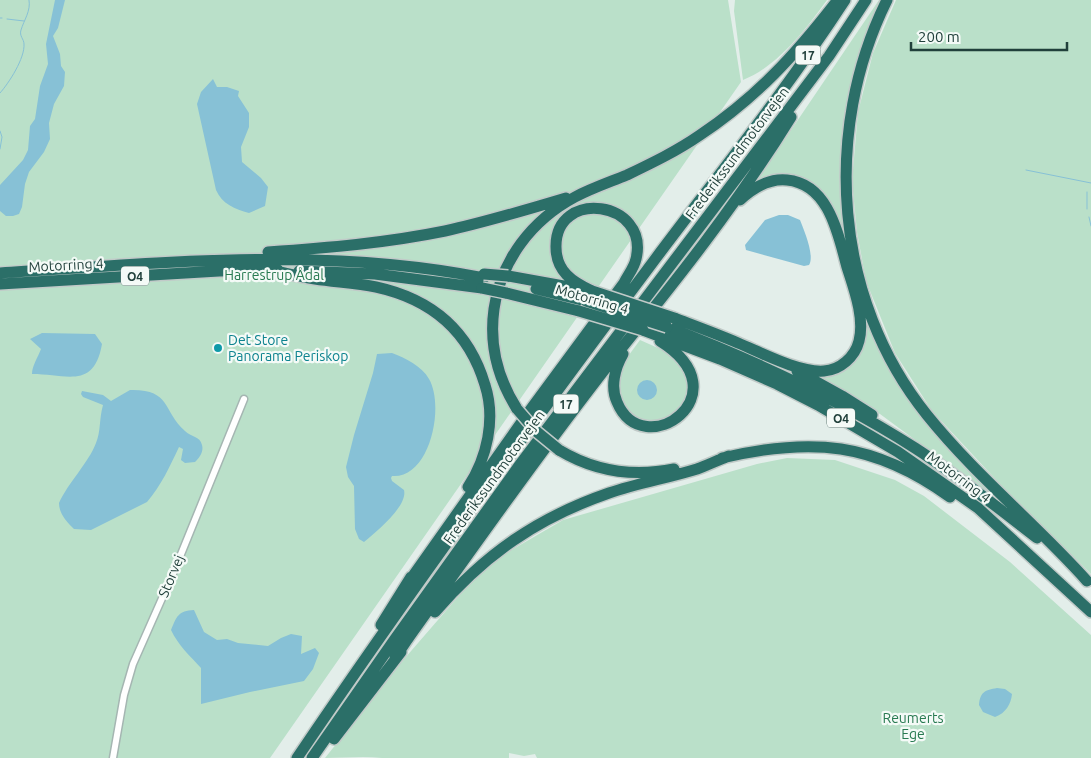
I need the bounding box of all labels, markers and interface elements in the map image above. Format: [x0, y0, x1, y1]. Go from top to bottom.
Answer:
scale bar [911, 20, 1067, 52]
text: 200 m [918, 28, 960, 45]
road number: 17 [796, 46, 820, 64]
street label: Frederikssundmotorvejen [682, 84, 792, 222]
street label: Motorring 4 [28, 255, 104, 275]
road number: O4 [121, 266, 149, 286]
park label: Harrestrup Ådal [224, 267, 324, 283]
street label: Motorring 4 [554, 281, 630, 317]
place label: Det Store Panorama Periskop [228, 332, 348, 364]
marker: Det Store Panorama Periskop [212, 342, 224, 354]
road number: 17 [554, 394, 578, 414]
street label: Frederikssundmotorvejen [440, 407, 548, 547]
road number: O4 [827, 408, 855, 428]
street label: Motorring 4 [924, 448, 994, 506]
street label: Storvej [155, 552, 187, 600]
park label: Reumerts Ege [882, 710, 944, 742]

